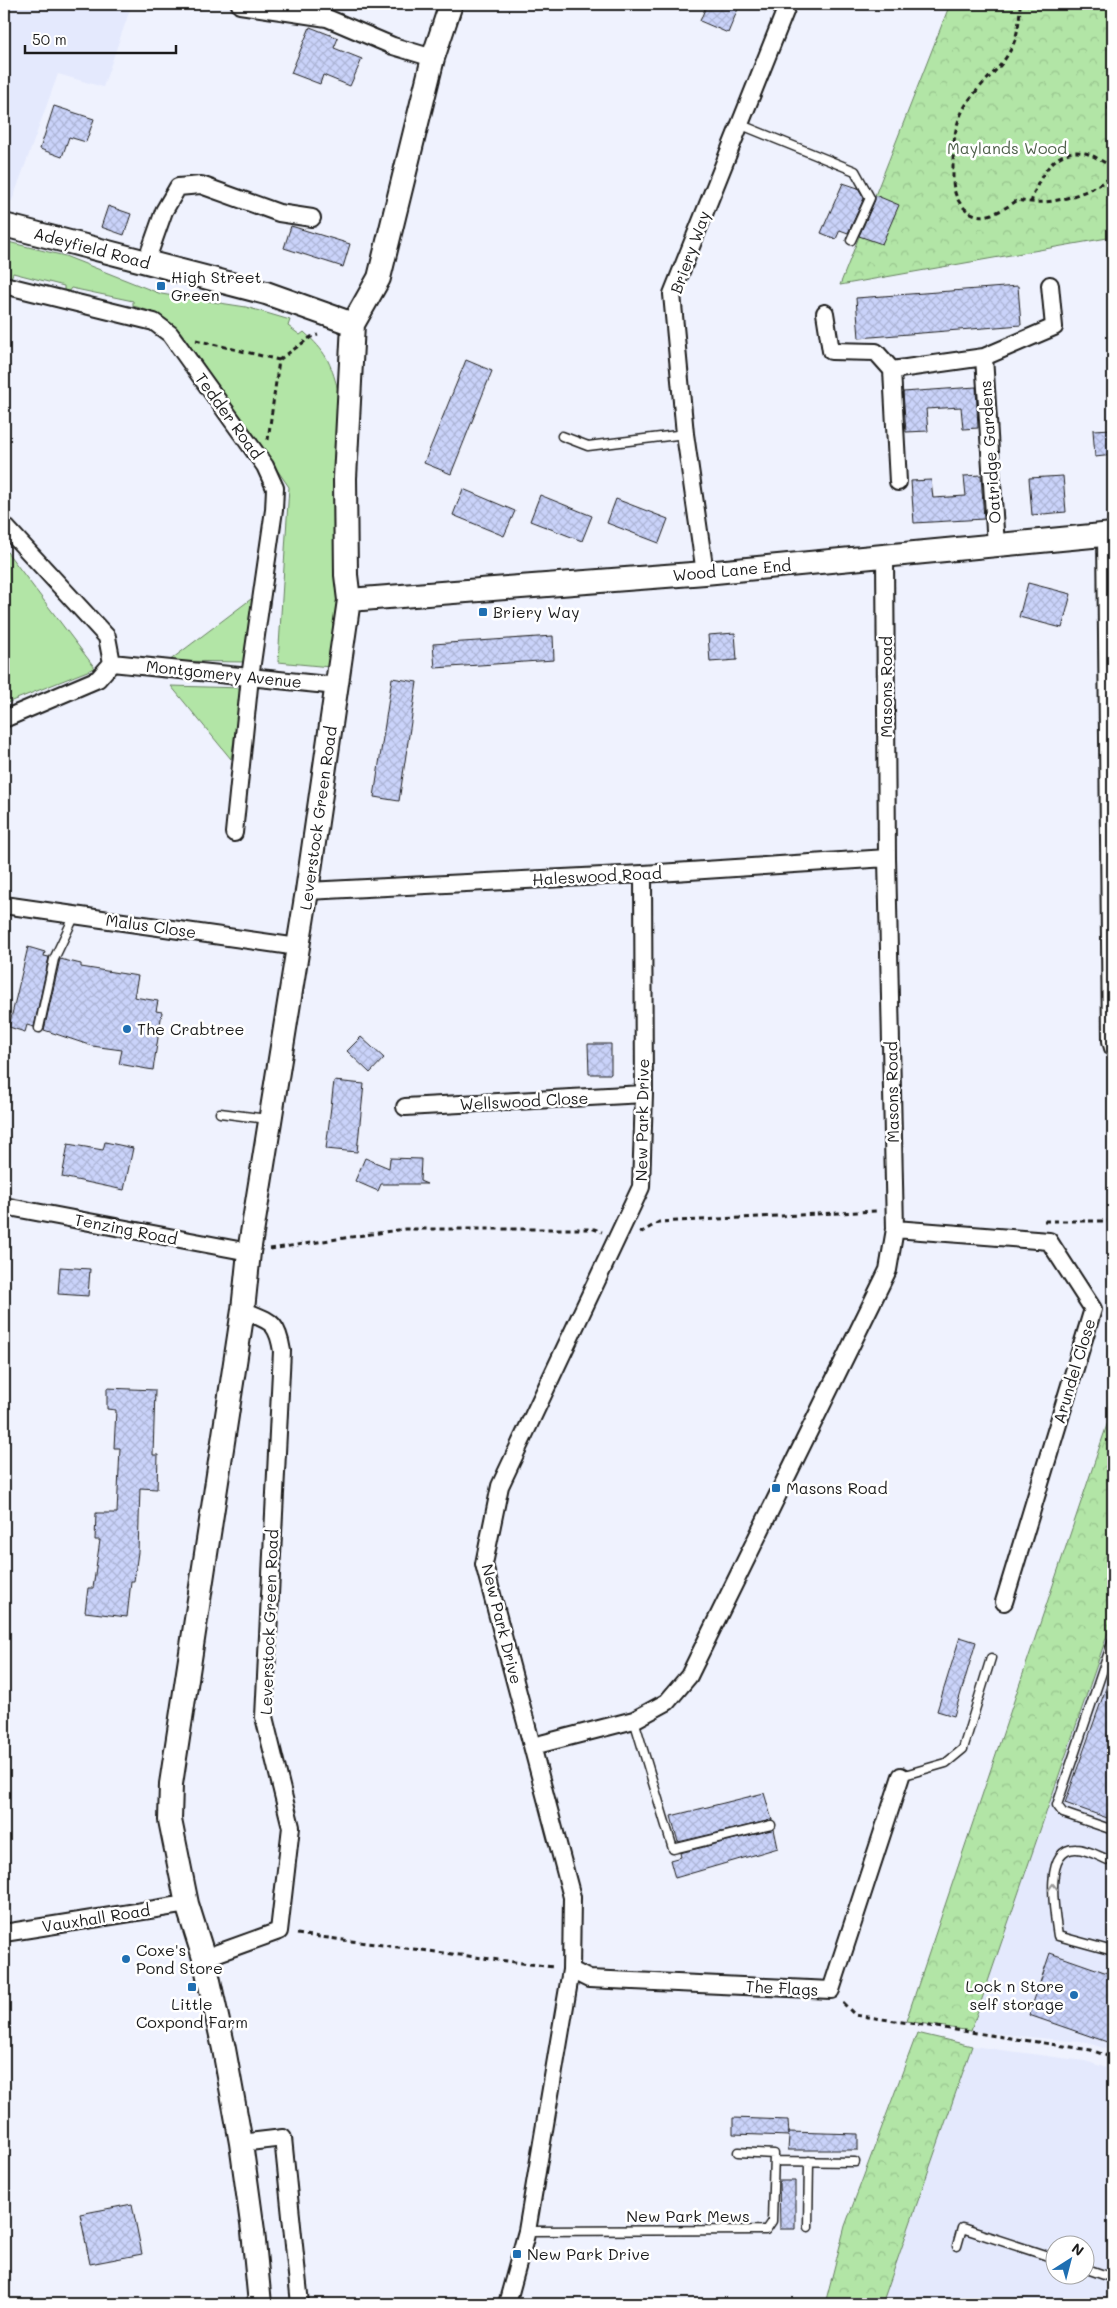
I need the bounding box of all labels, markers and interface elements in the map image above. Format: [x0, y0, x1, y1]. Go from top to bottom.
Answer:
scale bar [25, 22, 176, 54]
text: 50 m [32, 29, 67, 49]
park label: Maylands Wood [947, 137, 1067, 158]
street label: Briery Way [665, 208, 714, 296]
street label: Adeyfield Road [32, 222, 153, 273]
place label: High Street Green [171, 266, 262, 305]
marker: High Street Green [155, 280, 167, 292]
street label: Tedder Road [191, 368, 268, 463]
street label: Oatridge Gardens [974, 380, 1005, 524]
street label: Wood Lane End [672, 554, 792, 585]
place label: Briery Way [493, 601, 580, 622]
marker: Briery Way [477, 606, 489, 618]
street label: Masons Road [875, 636, 896, 738]
street label: Montgomery Avenue [145, 655, 303, 692]
street label: Leverstock Green Road [294, 725, 341, 911]
street label: Haleswood Road [532, 862, 662, 889]
street label: Malus Close [105, 909, 198, 942]
place label: The Crabtree [137, 1018, 244, 1039]
marker: The Crabtree [121, 1023, 133, 1035]
street label: Masons Road [880, 1041, 903, 1143]
street label: New Park Drive [630, 1058, 653, 1182]
street label: Wellswood Close [459, 1087, 589, 1114]
street label: Tenzing Road [73, 1208, 179, 1249]
street label: Arundel Close [1048, 1316, 1099, 1426]
place label: Masons Road [786, 1477, 888, 1498]
marker: Masons Road [770, 1482, 782, 1494]
street label: Leverstock Green Road [255, 1529, 282, 1715]
street label: New Park Drive [477, 1562, 528, 1686]
one-way arrow [1047, 1883, 1058, 1891]
street label: Vauxhall Road [40, 1899, 151, 1936]
place label: Coxe's Pond Store [136, 1939, 223, 1978]
marker: Coxe's Pond Store [120, 1953, 132, 1965]
street label: The Flags [745, 1975, 819, 2000]
place label: Lock n Store self storage [966, 1975, 1064, 2014]
marker: Little Coxpond Farm [186, 1981, 198, 1993]
marker: Lock n Store self storage [1068, 1989, 1080, 2001]
place label: Little Coxpond Farm [136, 1993, 248, 2032]
street label: New Park Mews [626, 2205, 750, 2226]
north arrow [1044, 2236, 1094, 2286]
text: N [1068, 2238, 1088, 2260]
place label: New Park Drive [527, 2243, 650, 2264]
marker: New Park Drive [511, 2248, 523, 2260]

